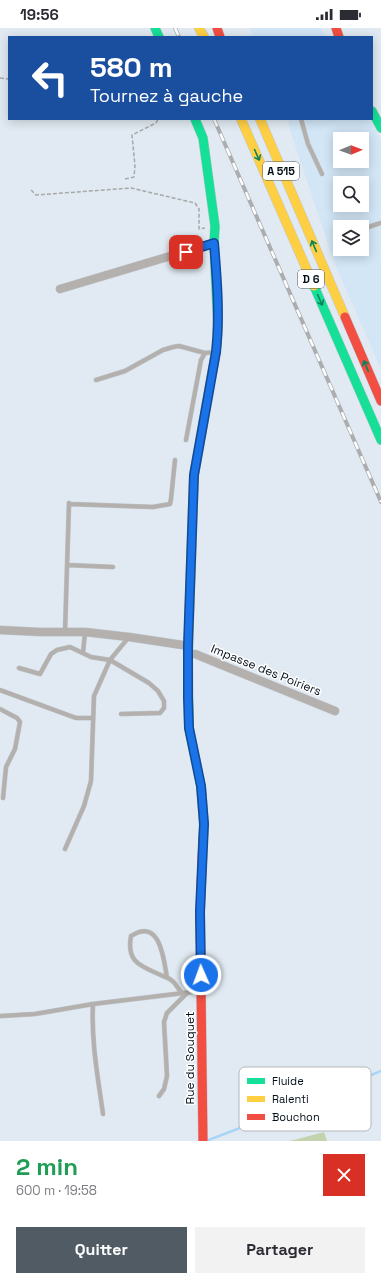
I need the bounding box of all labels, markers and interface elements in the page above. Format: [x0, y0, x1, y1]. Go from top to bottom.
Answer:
text: 19:56 [20, 5, 59, 24]
text: 580 m [90, 49, 173, 85]
icon: left [24, 52, 76, 104]
text: Tournez à gauche [90, 84, 243, 107]
north arrow [333, 132, 369, 168]
map controls [333, 132, 369, 256]
one-way arrow [253, 148, 261, 160]
road number: A 515 [263, 162, 299, 180]
button: search [333, 176, 369, 212]
button: layers [333, 220, 369, 256]
pin [169, 235, 203, 269]
icon: arrive [175, 241, 197, 263]
one-way arrow [310, 241, 317, 253]
road number: D 6 [298, 270, 324, 288]
one-way arrow [317, 293, 324, 305]
one-way arrow [361, 360, 369, 372]
street label: Impasse des Poiriers [208, 641, 324, 699]
position arrow [180, 954, 222, 996]
street label: Rue du Souquet [182, 1012, 198, 1104]
legend [239, 1067, 371, 1131]
text: Fluide [272, 1074, 304, 1088]
text: Ralenti [272, 1092, 309, 1106]
text: Bouchon [272, 1110, 320, 1124]
text: 2 min [16, 1151, 78, 1182]
button: close [323, 1154, 365, 1196]
text: 600 m · 19:58 [16, 1182, 97, 1199]
button: Quitter [16, 1227, 187, 1273]
button: Partager [195, 1227, 365, 1273]

